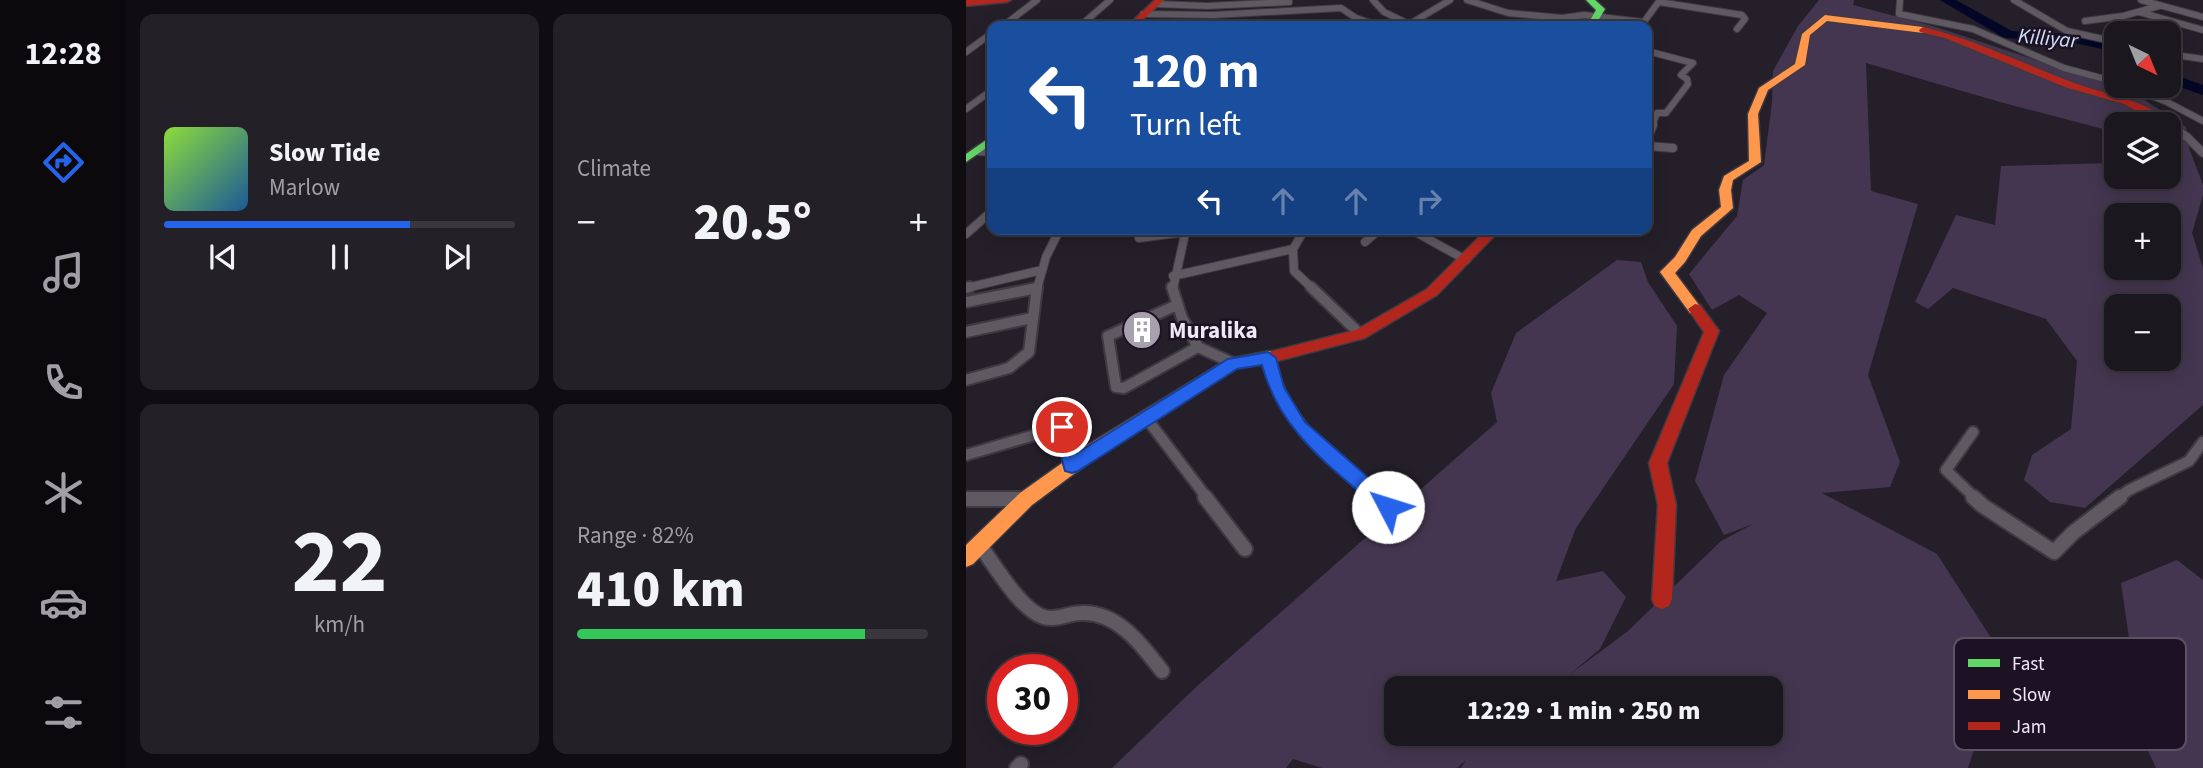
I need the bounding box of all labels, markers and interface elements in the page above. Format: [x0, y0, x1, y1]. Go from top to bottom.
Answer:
water label: Killiyar [2017, 20, 2080, 56]
north arrow [2104, 21, 2180, 98]
map controls [2104, 21, 2181, 371]
text: 12:28 [24, 31, 102, 77]
text: 120 m [1130, 37, 1259, 107]
icon: left [1015, 49, 1106, 140]
text: Turn left [1130, 102, 1241, 148]
button: layers [2104, 112, 2181, 189]
text: Slow Tide [269, 134, 380, 171]
icon: directions [39, 138, 88, 187]
text: Climate [577, 152, 651, 185]
text: Marlow [269, 171, 340, 204]
icon: left [1191, 182, 1229, 220]
icon: ahead [1264, 182, 1302, 220]
icon: ahead [1337, 182, 1375, 220]
icon: right [1410, 182, 1448, 220]
text: 20.5° [693, 186, 812, 260]
text: − [577, 196, 596, 250]
text: + [909, 196, 928, 250]
button: + [2104, 203, 2181, 280]
icon: previous [204, 238, 242, 276]
icon: pause [321, 238, 359, 276]
icon: next [438, 238, 476, 276]
icon: music [39, 248, 88, 297]
button: − [2104, 294, 2181, 371]
building icon: Muralika [1121, 309, 1163, 351]
place label: Muralika [1169, 314, 1258, 347]
icon: phone [39, 358, 88, 407]
pin [1032, 397, 1092, 457]
icon: arrive [1043, 408, 1081, 446]
icon: climate [39, 468, 88, 517]
position arrow [1351, 470, 1425, 544]
text: 22 [291, 498, 388, 627]
text: Range · 82% [577, 519, 694, 552]
text: 410 km [577, 553, 745, 627]
icon: car [39, 578, 88, 627]
text: km/h [314, 608, 365, 641]
legend [1954, 638, 2186, 750]
text: Fast [2012, 651, 2045, 678]
speed limit sign: 30 [987, 654, 1078, 745]
text: Slow [2012, 682, 2051, 709]
icon: filters [39, 688, 88, 737]
text: 12:29 · 1 min · 250 m [1467, 692, 1700, 729]
text: Jam [2012, 714, 2046, 741]

